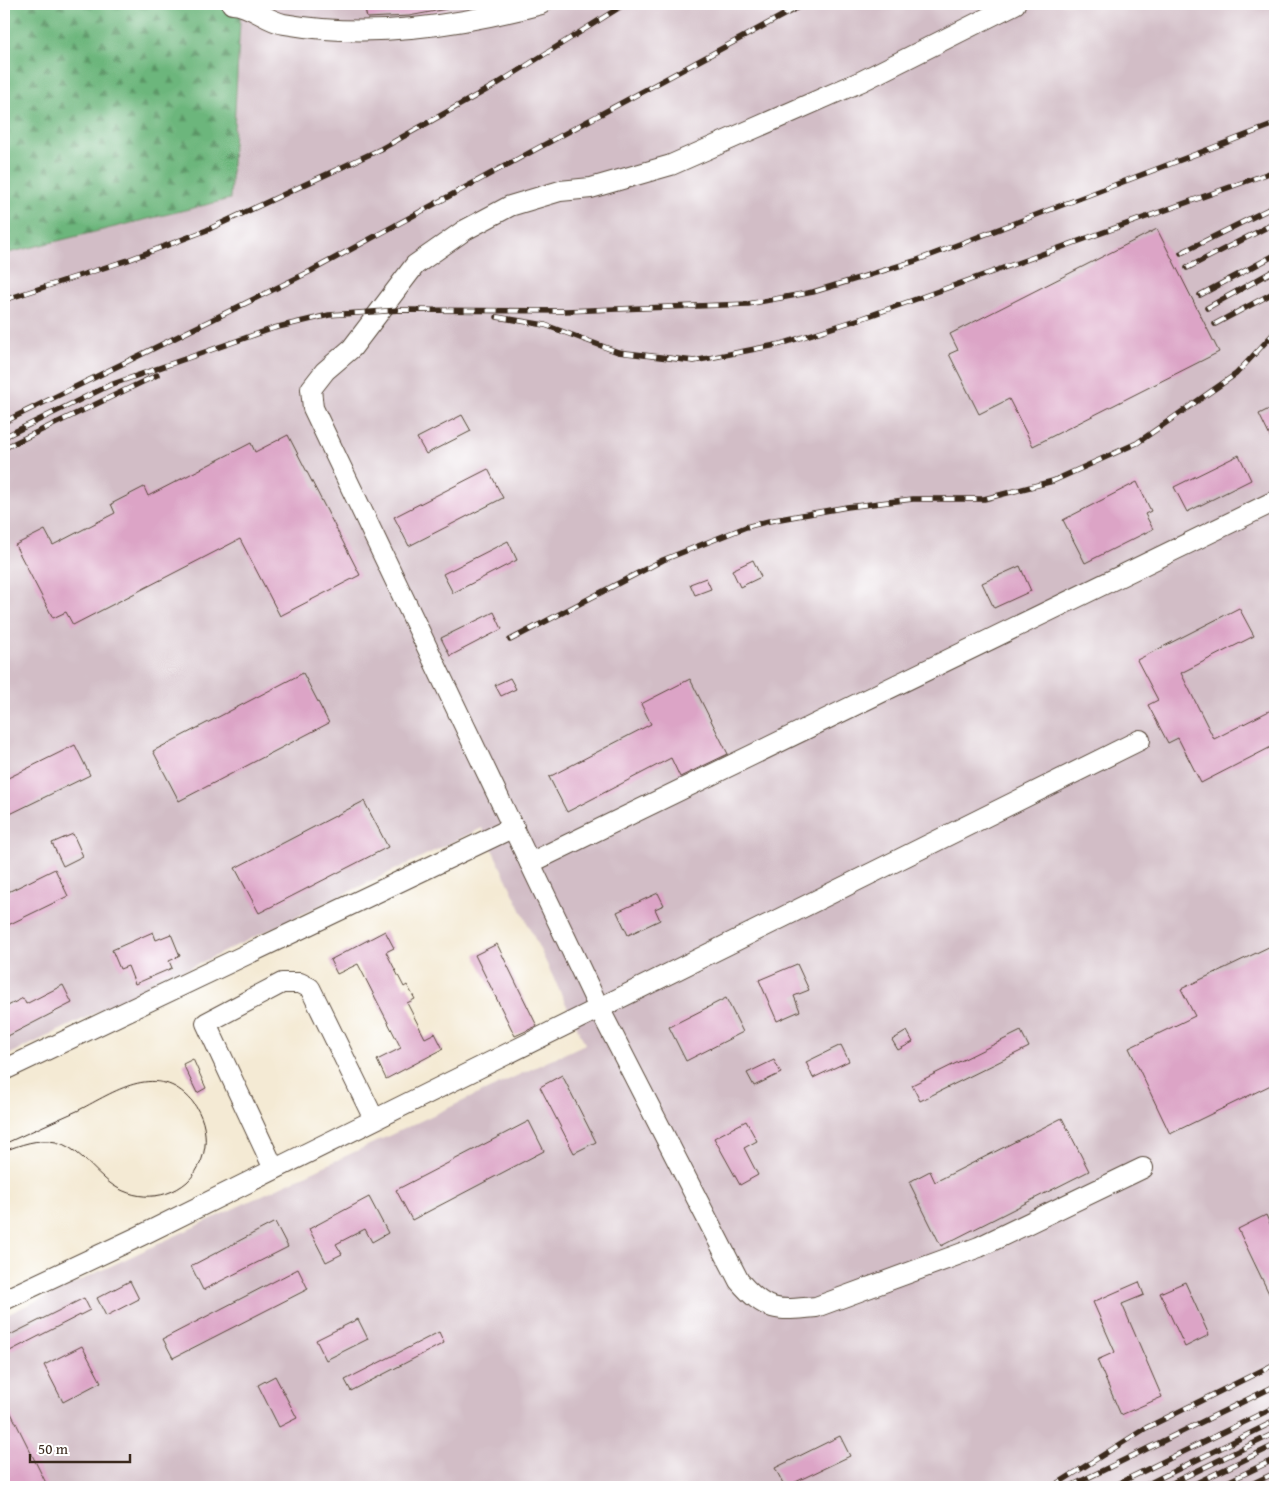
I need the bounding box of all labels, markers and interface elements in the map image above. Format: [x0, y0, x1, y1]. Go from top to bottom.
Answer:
scale bar [30, 1431, 130, 1463]
text: 50 m [38, 1438, 69, 1459]

